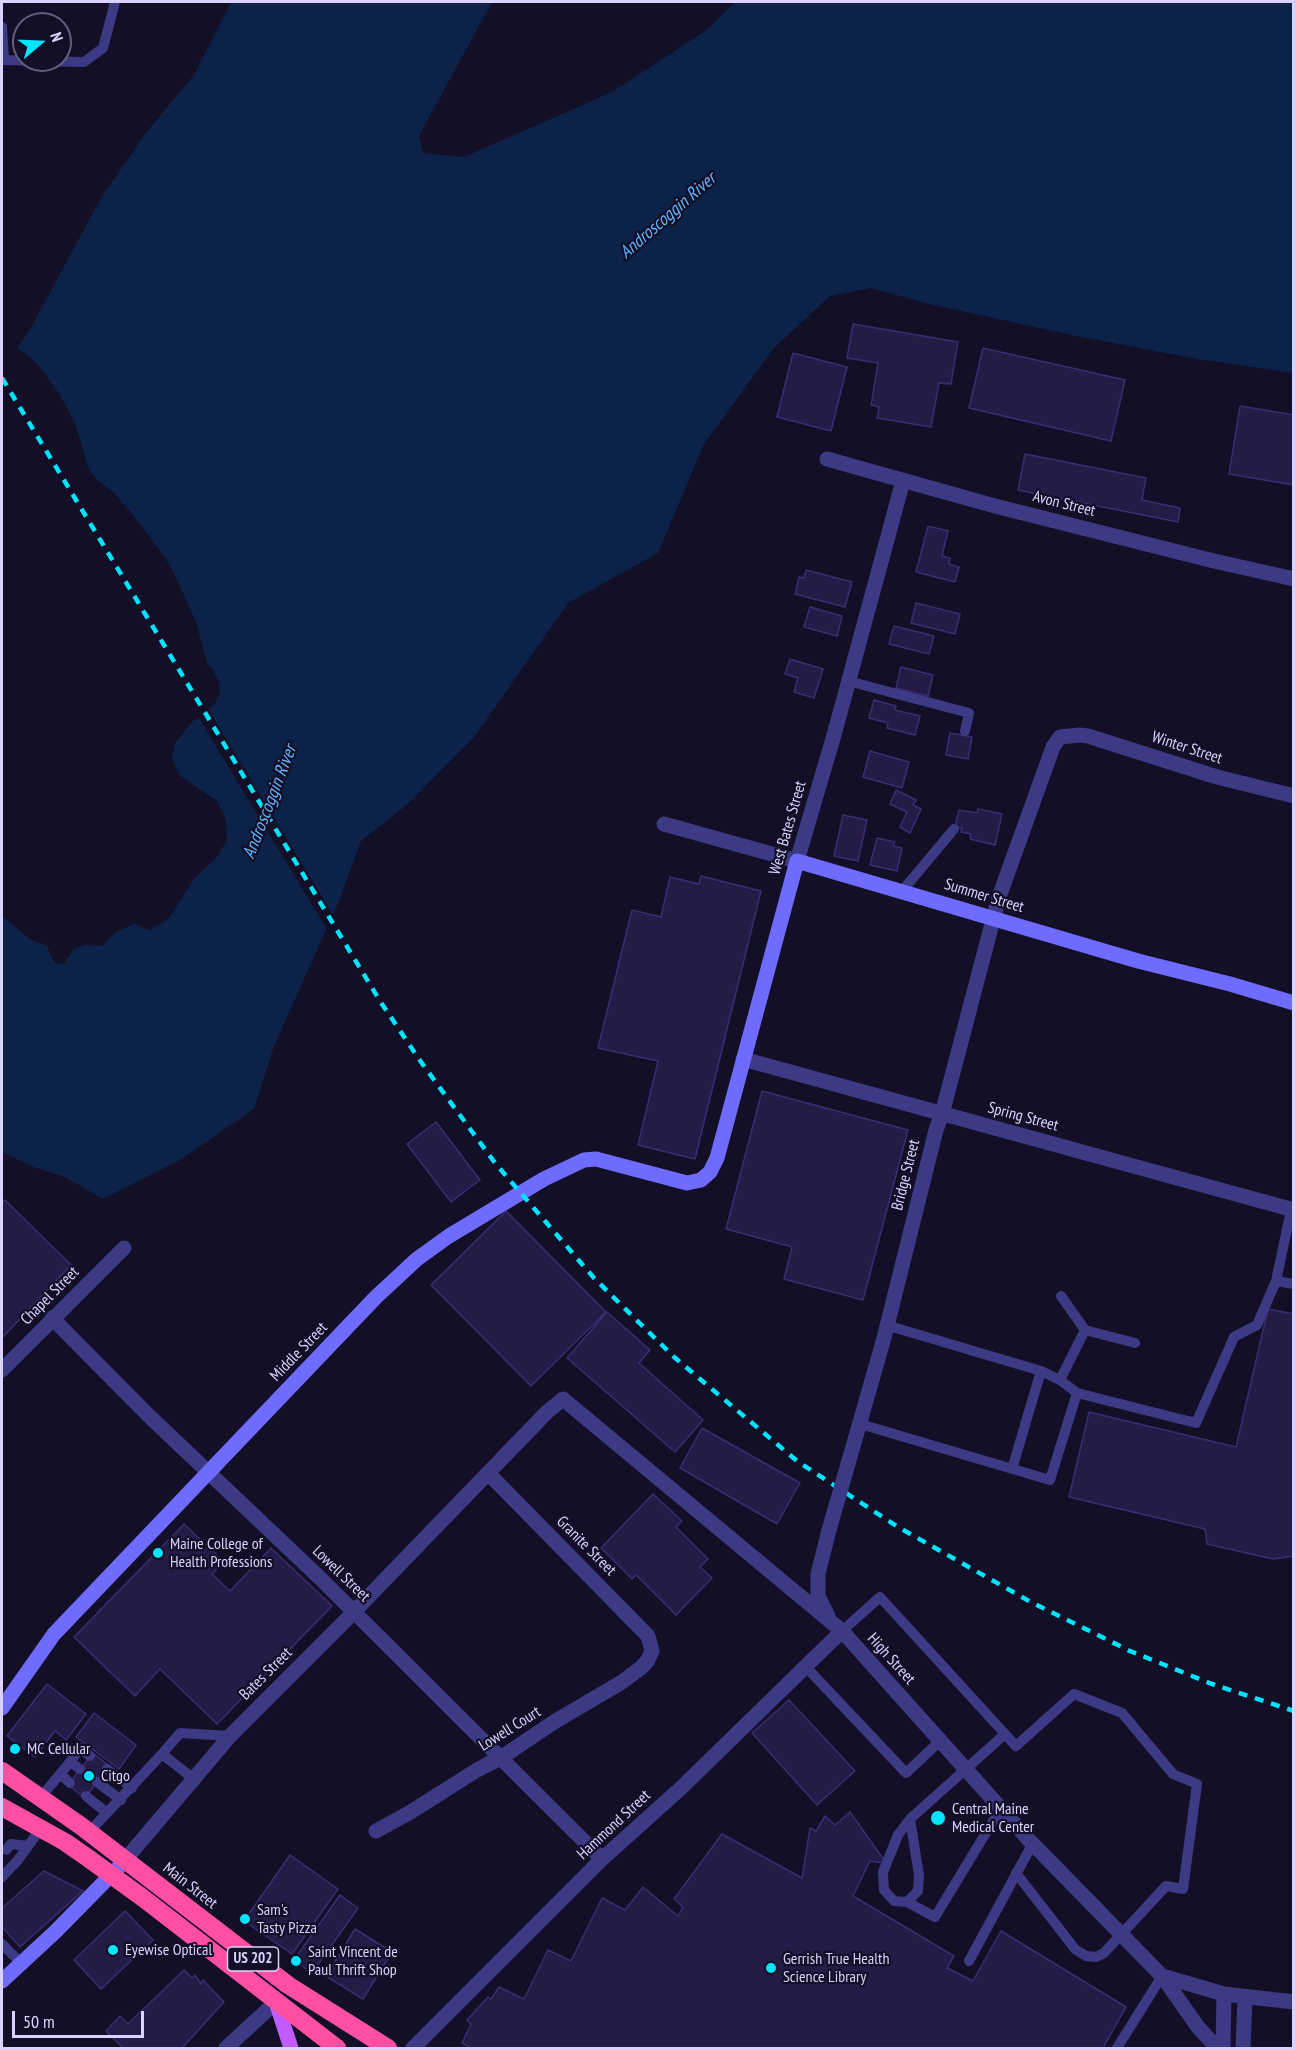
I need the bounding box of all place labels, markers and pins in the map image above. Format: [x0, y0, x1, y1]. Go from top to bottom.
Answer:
place label: Maine College of Health Professions [170, 1534, 272, 1572]
marker: Maine College of Health Professions [151, 1546, 165, 1560]
place label: MC Cellular [27, 1739, 90, 1759]
marker: MC Cellular [8, 1742, 22, 1756]
place label: Citgo [101, 1766, 130, 1786]
marker: Citgo [82, 1769, 96, 1783]
place label: Central Maine Medical Center [952, 1799, 1034, 1837]
marker: Central Maine Medical Center [929, 1809, 947, 1827]
place label: Sam's Tasty Pizza [257, 1900, 317, 1938]
marker: Sam's Tasty Pizza [238, 1912, 252, 1926]
place label: Eyewise Optical [125, 1940, 212, 1960]
place label: Saint Vincent de Paul Thrift Shop [308, 1942, 398, 1980]
marker: Eyewise Optical [106, 1943, 120, 1957]
place label: Gerrish True Health Science Library [783, 1949, 889, 1987]
marker: Saint Vincent de Paul Thrift Shop [289, 1954, 303, 1968]
marker: Gerrish True Health Science Library [764, 1961, 778, 1975]

